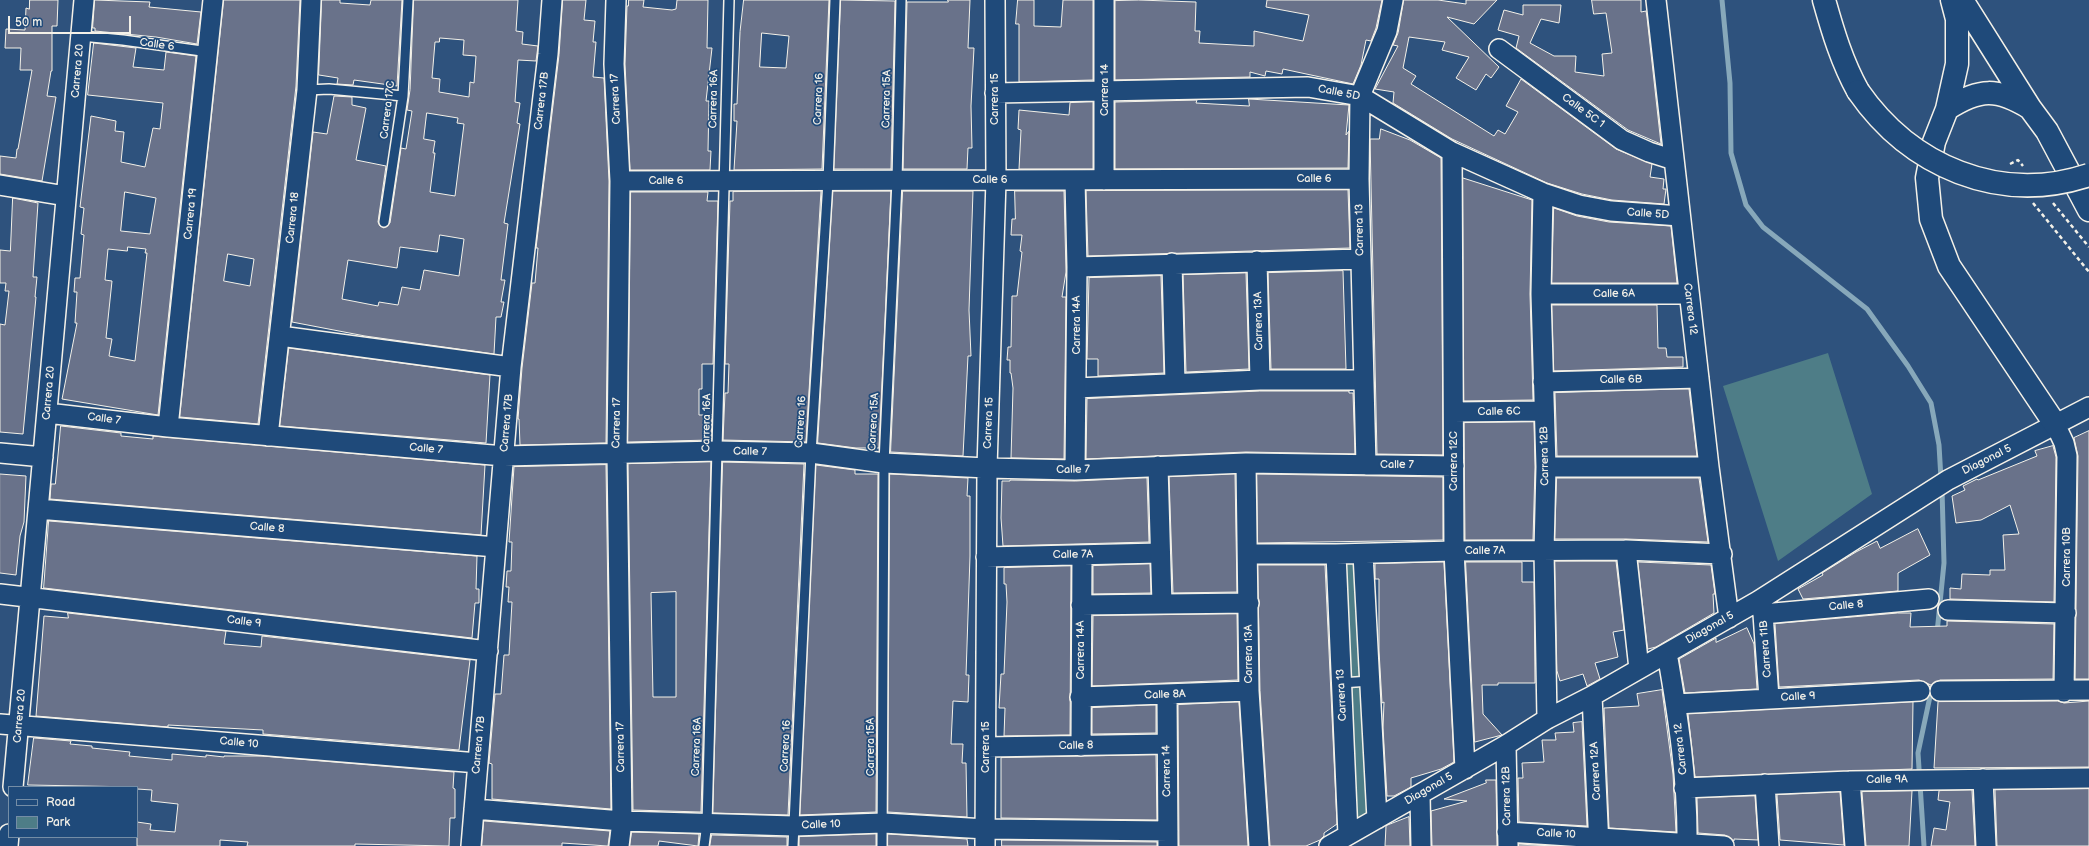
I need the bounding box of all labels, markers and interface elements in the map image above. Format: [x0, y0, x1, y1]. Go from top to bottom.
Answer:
scale bar [10, 8, 133, 34]
text: 50 m [15, 15, 42, 30]
street label: Calle 6 [139, 36, 175, 54]
street label: Carrera 20 [69, 43, 87, 99]
street label: Carrera 14 [1098, 64, 1112, 116]
street label: Carrera 16A [707, 69, 721, 129]
street label: Carrera 15A [880, 70, 894, 128]
street label: Carrera 17B [532, 71, 552, 131]
street label: Carrera 17 [608, 73, 624, 125]
street label: Carrera 16 [811, 73, 827, 125]
street label: Carrera 15 [988, 73, 1002, 125]
street label: Carrera 17C [378, 80, 398, 140]
street label: Calle 5D [1317, 82, 1361, 104]
street label: Calle 5C 1 [1559, 91, 1607, 131]
street label: Calle 6 [1296, 172, 1332, 186]
street label: Calle 6 [972, 173, 1008, 187]
street label: Calle 6 [648, 174, 684, 188]
street label: Carrera 19 [182, 188, 200, 240]
street label: Carrera 18 [284, 191, 302, 245]
street label: Carrera 13 [1353, 204, 1367, 256]
street label: Calle 5D [1626, 206, 1670, 222]
street label: Carrera 12 [1680, 282, 1700, 336]
street label: Calle 6A [1593, 287, 1635, 301]
street label: Carrera 13A [1252, 291, 1266, 351]
street label: Carrera 14A [1070, 296, 1084, 354]
street label: Carrera 20 [40, 365, 58, 421]
street label: Calle 6B [1600, 373, 1642, 387]
street label: Carrera 15A [866, 392, 882, 452]
street label: Carrera 17B [498, 393, 516, 453]
street label: Carrera 16A [700, 393, 714, 453]
street label: Carrera 16 [793, 395, 809, 449]
street label: Carrera 17 [610, 397, 624, 449]
street label: Carrera 15 [982, 397, 996, 449]
street label: Calle 6C [1477, 405, 1521, 419]
street label: Calle 7 [86, 410, 122, 428]
street label: Carrera 12B [1538, 426, 1552, 486]
street label: Carrera 12C [1447, 431, 1461, 491]
street label: Calle 7 [409, 441, 443, 457]
street label: Diagonal 5 [1960, 442, 2014, 478]
street label: Calle 7 [733, 445, 767, 459]
street label: Calle 7 [1380, 458, 1414, 472]
street label: Calle 7 [1056, 463, 1090, 477]
street label: Calle 8 [249, 520, 285, 536]
street label: Carrera 10B [2060, 527, 2074, 587]
street label: Calle 7A [1465, 544, 1505, 558]
street label: Calle 7A [1053, 548, 1093, 562]
street label: Calle 8 [1828, 598, 1864, 614]
street label: Diagonal 5 [1683, 609, 1737, 647]
street label: Calle 9 [226, 613, 262, 631]
street label: Carrera 11B [1757, 620, 1775, 678]
street label: Carrera 14A [1074, 621, 1088, 679]
street label: Carrera 13A [1242, 625, 1256, 683]
street label: Carrera 13 [1334, 669, 1350, 721]
street label: Carrera 20 [11, 688, 29, 744]
street label: Calle 8A [1144, 688, 1186, 702]
street label: Calle 9 [1780, 690, 1816, 704]
street label: Carrera 17B [470, 715, 488, 775]
street label: Carrera 16A [689, 717, 705, 777]
street label: Carrera 15A [864, 718, 878, 776]
street label: Carrera 16 [778, 720, 794, 772]
street label: Carrera 17 [614, 721, 628, 773]
street label: Carrera 15 [979, 721, 993, 773]
street label: Carrera 12 [1672, 722, 1690, 776]
street label: Calle 10 [219, 735, 259, 751]
street label: Calle 8 [1058, 739, 1094, 753]
street label: Carrera 12A [1588, 741, 1604, 801]
street label: Carrera 14 [1160, 745, 1174, 797]
street label: Carrera 12B [1500, 766, 1514, 826]
street label: Diagonal 5 [1402, 770, 1456, 808]
street label: Calle 9A [1866, 773, 1908, 787]
legend [8, 786, 138, 838]
text: Road [46, 795, 75, 810]
text: Park [46, 815, 70, 830]
street label: Calle 10 [801, 818, 841, 832]
street label: Calle 10 [1536, 826, 1576, 842]

